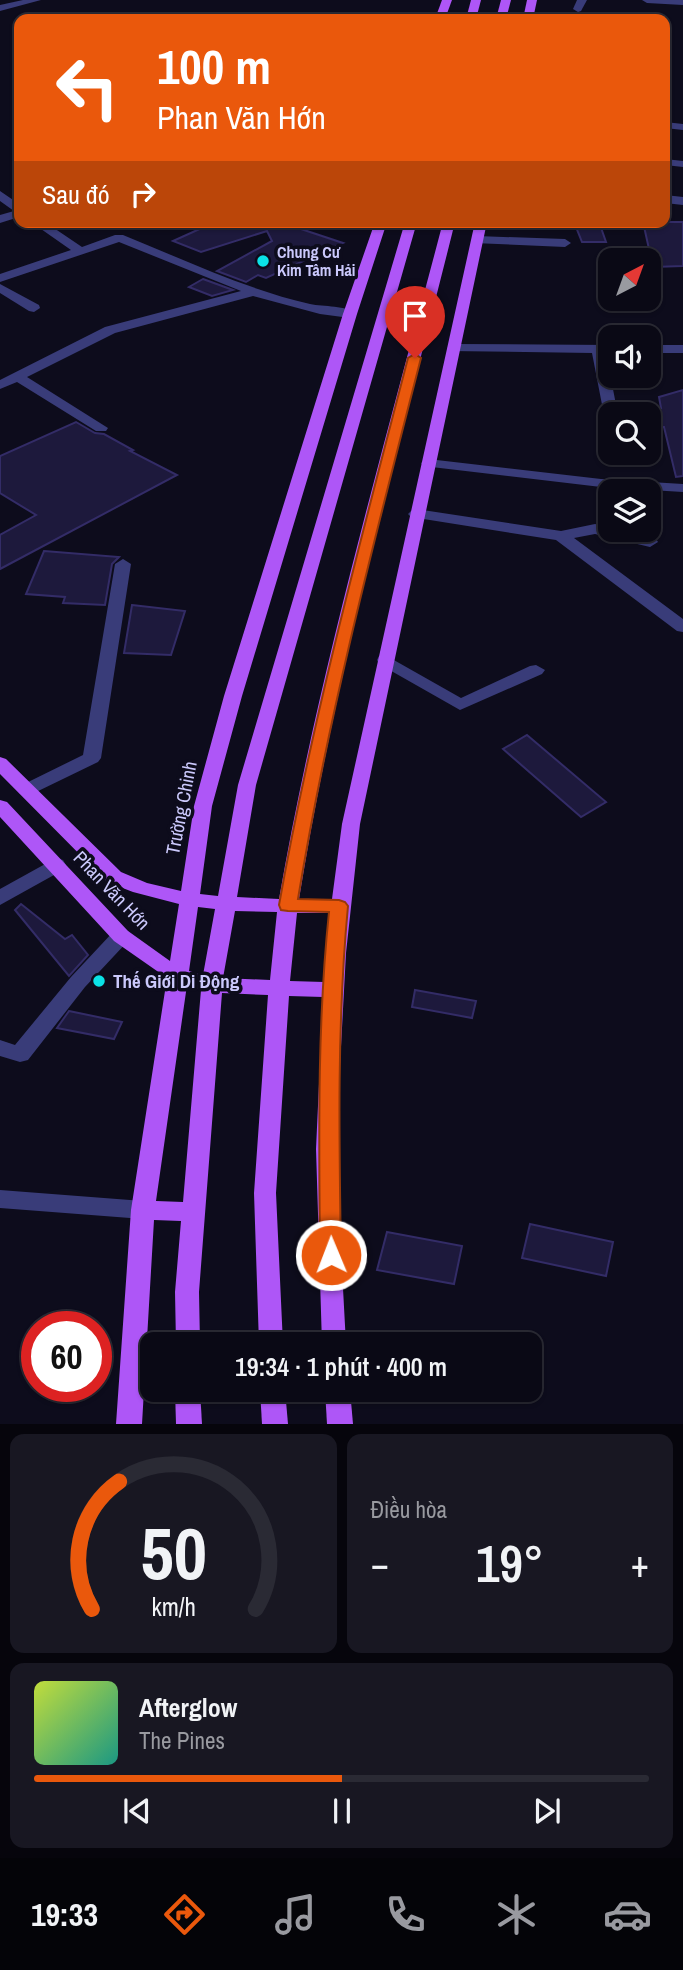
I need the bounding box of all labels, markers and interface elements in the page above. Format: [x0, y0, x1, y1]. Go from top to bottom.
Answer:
text: 100 m [157, 33, 271, 99]
icon: left [42, 42, 133, 133]
text: Phan Văn Hớn [157, 96, 326, 139]
icon: right [124, 175, 162, 213]
text: Sau đó [42, 177, 110, 212]
place label: Chung Cư Kim Tâm Hải [277, 241, 356, 281]
north arrow [598, 248, 662, 312]
map controls [598, 248, 661, 542]
marker: Chung Cư Kim Tâm Hải [255, 253, 271, 269]
pin [385, 286, 445, 358]
icon: arrive [396, 297, 434, 335]
button: sound [598, 325, 661, 388]
button: search [598, 402, 661, 465]
button: layers [598, 479, 661, 542]
street label: Trường Chinh [159, 759, 203, 857]
street label: Phan Văn Hớn [68, 845, 156, 935]
place label: Thế Giới Di Động [113, 968, 240, 994]
marker: Thế Giới Di Động [91, 973, 107, 989]
position arrow [294, 1218, 368, 1292]
speed limit sign: 60 [21, 1311, 112, 1402]
text: 19:34 · 1 phút · 400 m [235, 1349, 447, 1384]
text: Điều hòa [371, 1494, 447, 1525]
text: 50 [140, 1505, 206, 1603]
text: 19° [476, 1528, 544, 1598]
text: − [371, 1538, 389, 1589]
text: + [631, 1538, 649, 1589]
text: km/h [151, 1590, 195, 1624]
text: Afterglow [139, 1690, 237, 1725]
text: The Pines [139, 1725, 225, 1756]
icon: previous [118, 1792, 156, 1830]
icon: pause [323, 1792, 361, 1830]
icon: next [528, 1792, 566, 1830]
icon: directions [160, 1890, 209, 1939]
icon: music [271, 1890, 320, 1939]
icon: phone [381, 1890, 430, 1939]
icon: climate [492, 1890, 541, 1939]
icon: car [603, 1890, 652, 1939]
text: 19:33 [31, 1893, 98, 1936]

